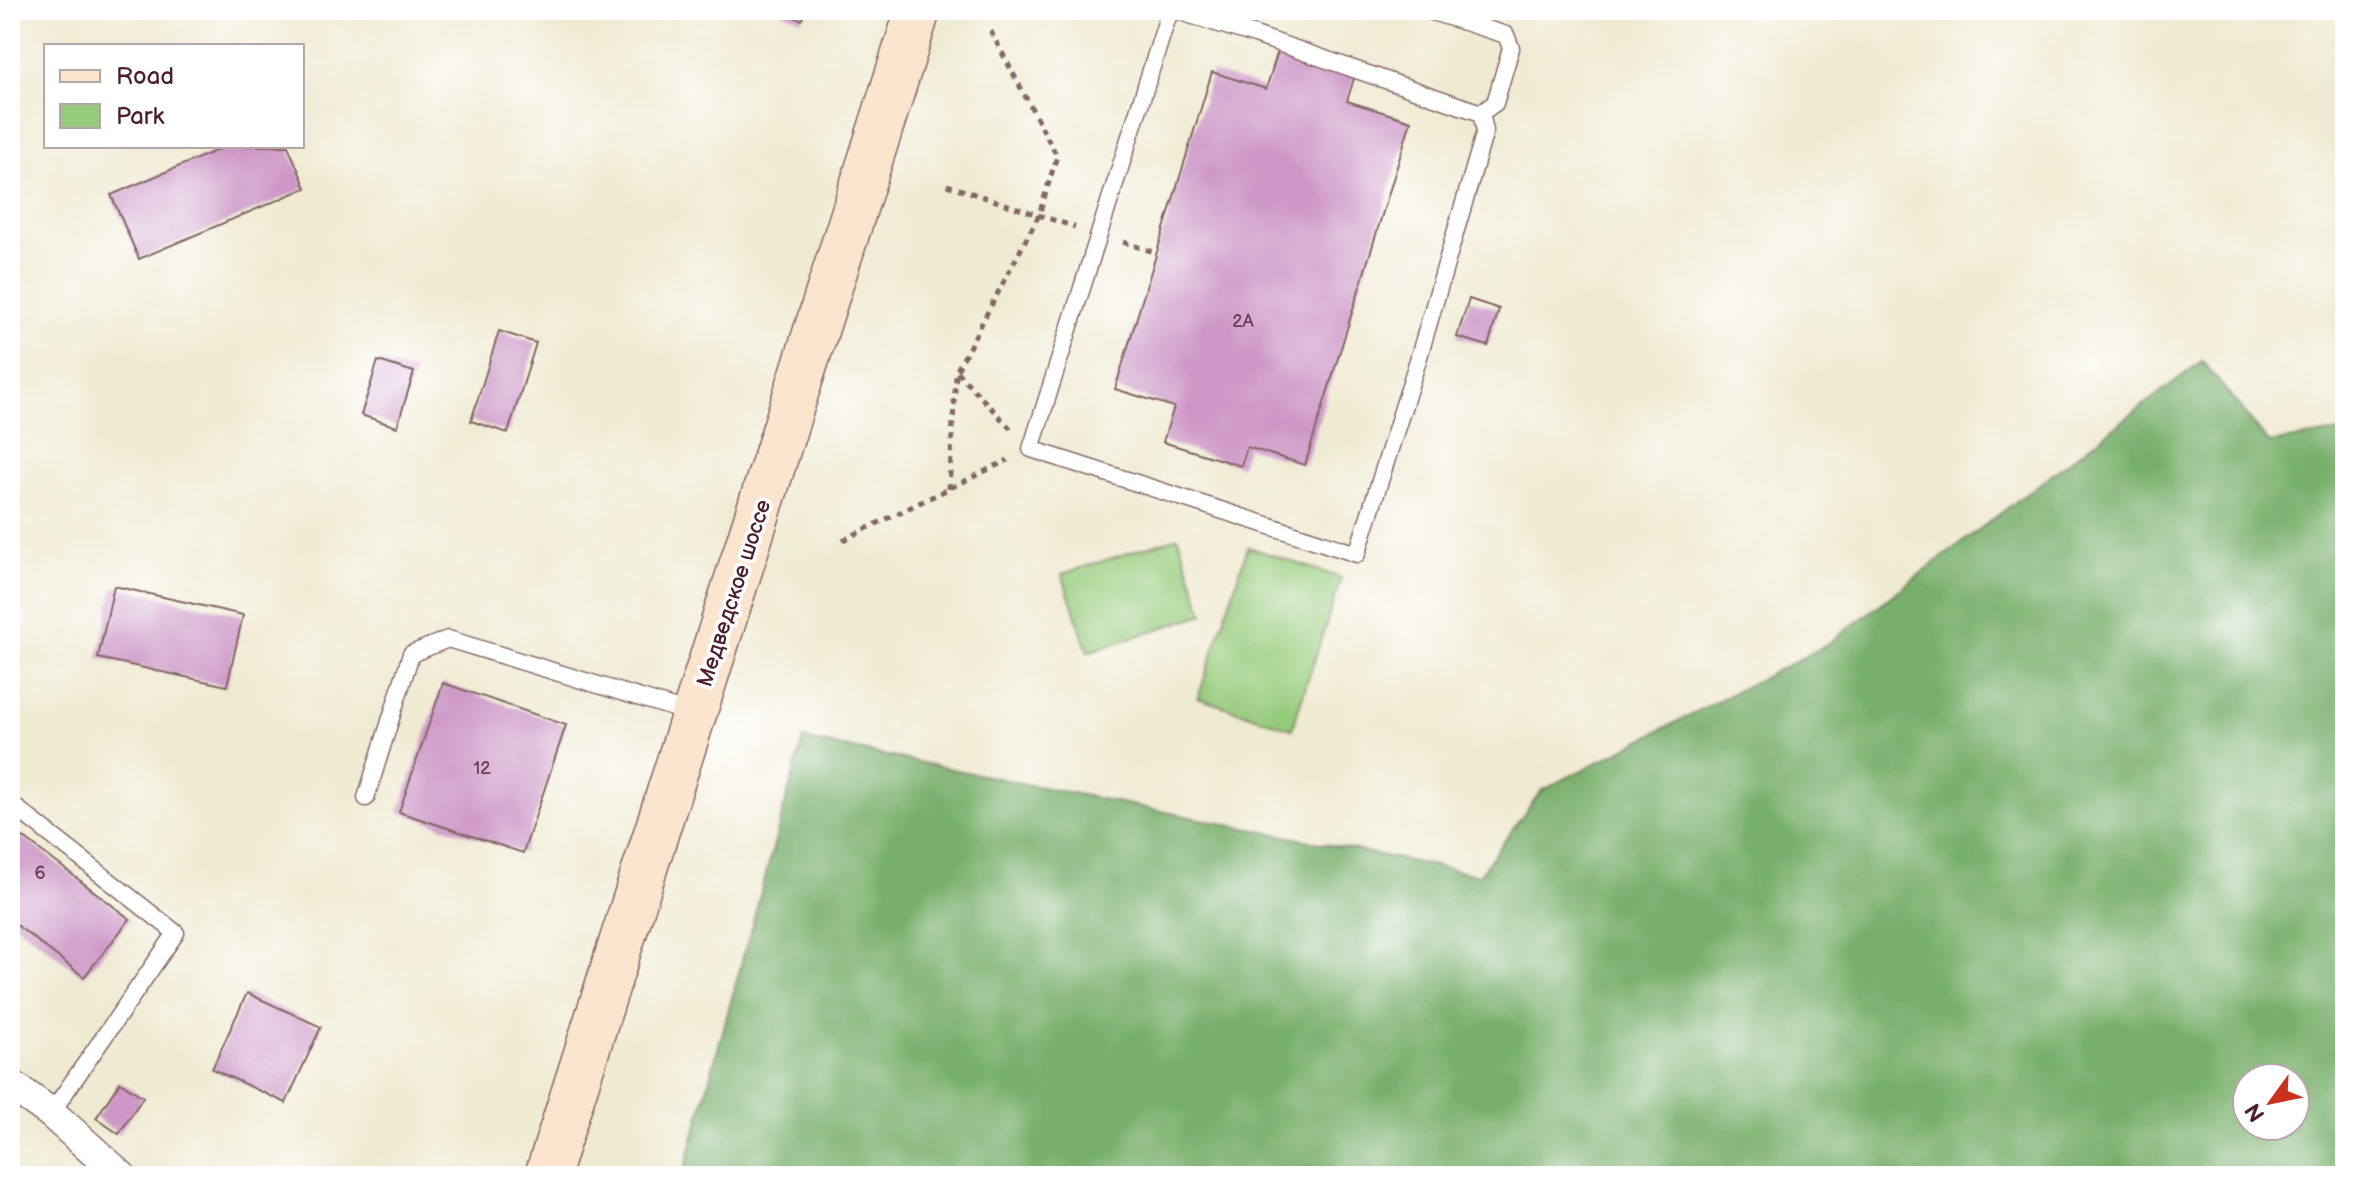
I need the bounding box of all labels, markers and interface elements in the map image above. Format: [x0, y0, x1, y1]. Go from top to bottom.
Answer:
legend [44, 44, 304, 148]
text: Road [116, 62, 174, 91]
text: Park [116, 102, 164, 131]
house number: 2А [1232, 311, 1254, 332]
street label: Медведское шоссе [691, 496, 777, 690]
house number: 12 [473, 758, 491, 779]
house number: 6 [35, 863, 46, 884]
north arrow [2231, 1062, 2311, 1142]
text: N [2240, 1098, 2271, 1126]

